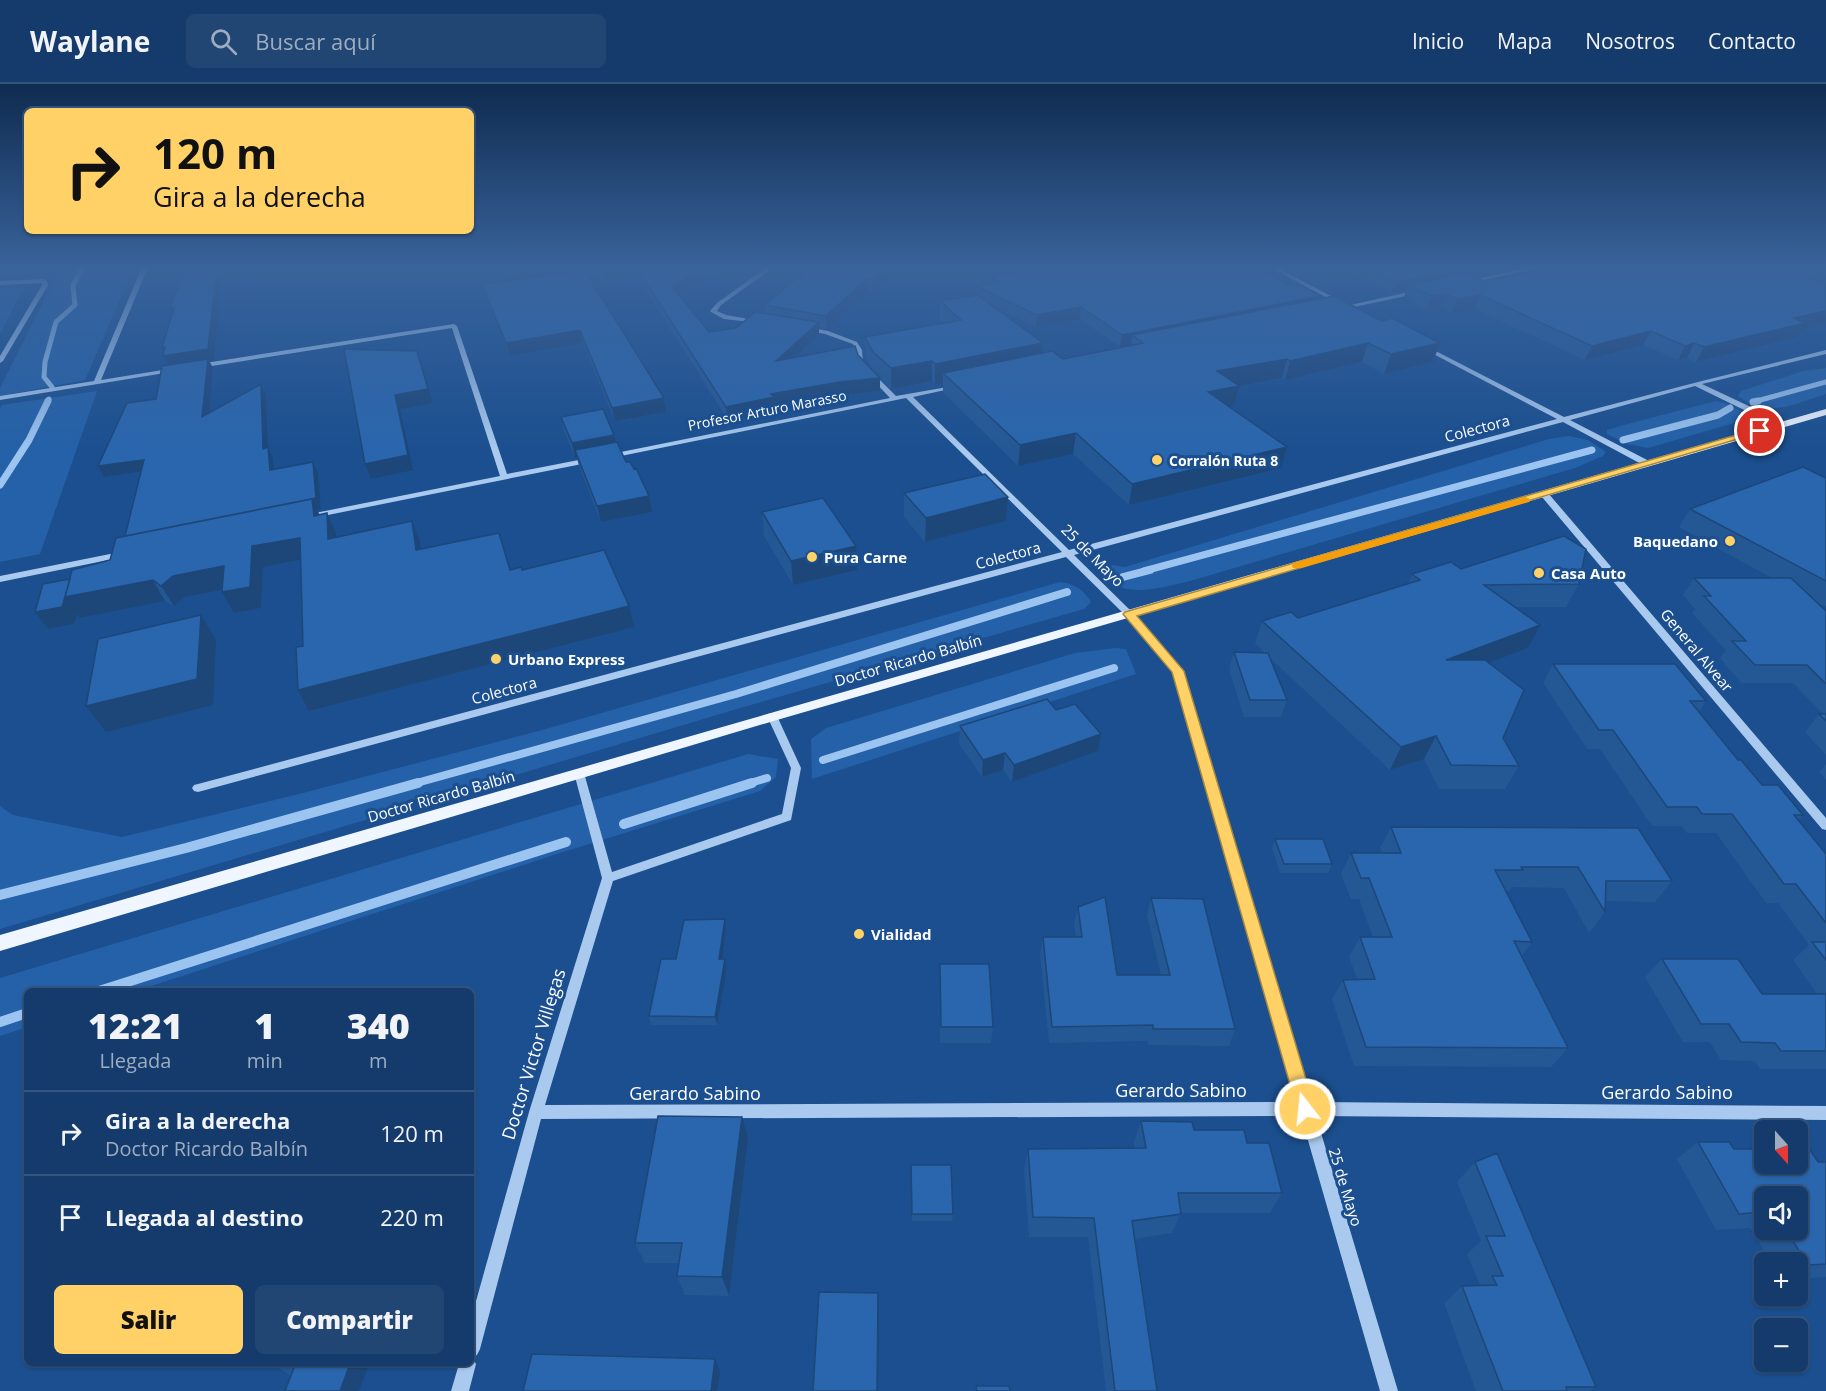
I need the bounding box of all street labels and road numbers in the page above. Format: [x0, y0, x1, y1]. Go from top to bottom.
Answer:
street label: Profesor Arturo Marasso [686, 385, 848, 435]
street label: Colectora [1442, 410, 1512, 446]
street label: 25 de Mayo [1057, 519, 1129, 591]
street label: Colectora [973, 537, 1043, 573]
street label: General Alvear [1656, 604, 1738, 696]
street label: Doctor Ricardo Balbín [832, 629, 984, 691]
street label: Colectora [469, 672, 539, 708]
street label: Doctor Ricardo Balbín [365, 765, 517, 827]
street label: Doctor Victor Villegas [496, 965, 570, 1143]
street label: Gerardo Sabino [1115, 1078, 1247, 1102]
street label: Gerardo Sabino [1601, 1080, 1733, 1104]
street label: Gerardo Sabino [629, 1081, 761, 1105]
street label: 25 de Mayo [1325, 1145, 1367, 1229]

